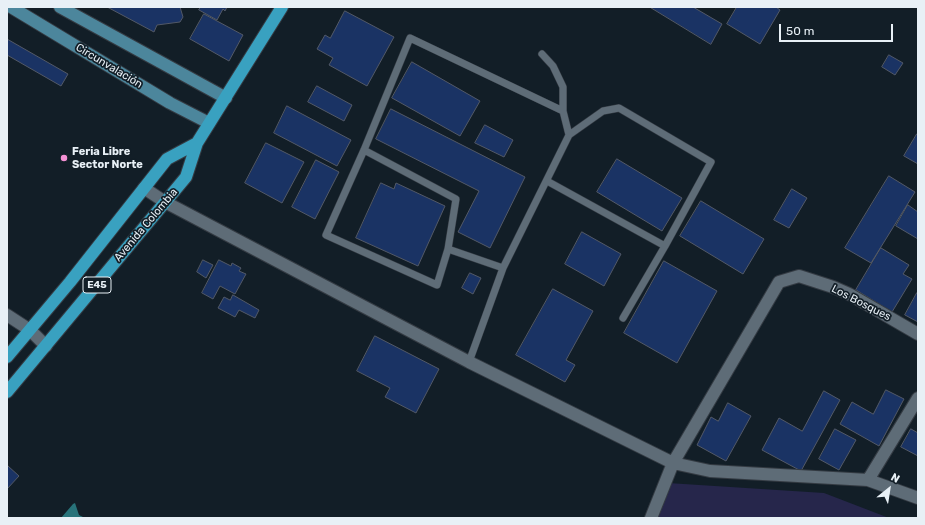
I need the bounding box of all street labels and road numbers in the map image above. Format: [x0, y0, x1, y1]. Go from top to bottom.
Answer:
street label: Circunvalación [73, 41, 145, 91]
street label: Avenida Colombia [112, 186, 180, 264]
road number: E45 [83, 277, 111, 293]
street label: Los Bosques [829, 282, 893, 324]

